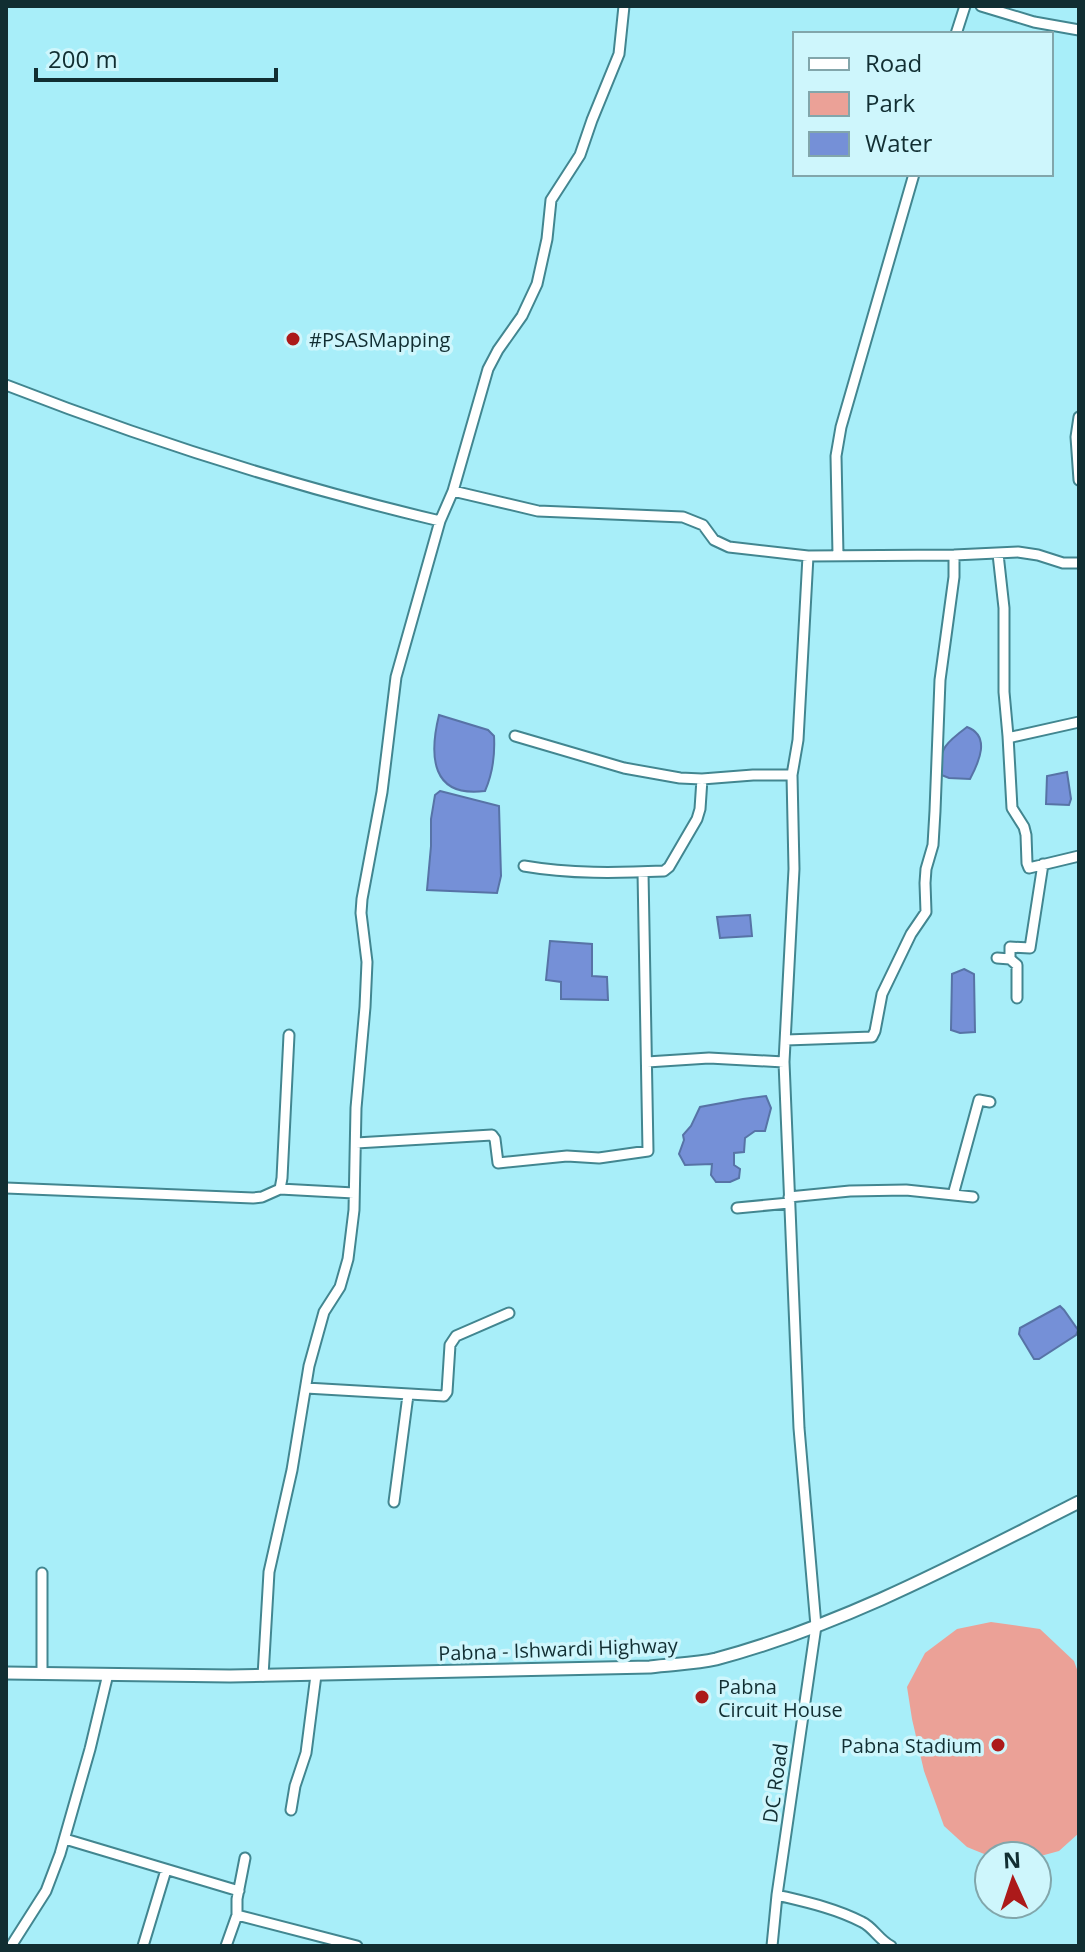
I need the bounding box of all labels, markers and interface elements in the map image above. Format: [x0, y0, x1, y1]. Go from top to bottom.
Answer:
scale bar [36, 32, 276, 82]
legend [793, 32, 1053, 176]
text: 200 m [48, 42, 118, 75]
text: Road [865, 46, 922, 79]
text: Park [865, 86, 916, 119]
text: Water [865, 126, 933, 159]
place label: #PSASMapping [309, 326, 450, 353]
marker: #PSASMapping [284, 330, 302, 348]
street label: Pabna - Ishwardi Highway [438, 1631, 679, 1667]
place label: Pabna Circuit House [718, 1673, 843, 1723]
marker: Pabna Circuit House [693, 1688, 711, 1706]
place label: Pabna Stadium [841, 1732, 982, 1759]
marker: Pabna Stadium [989, 1736, 1007, 1754]
street label: DC Road [756, 1741, 794, 1825]
north arrow [973, 1840, 1053, 1920]
text: N [1002, 1844, 1022, 1874]

